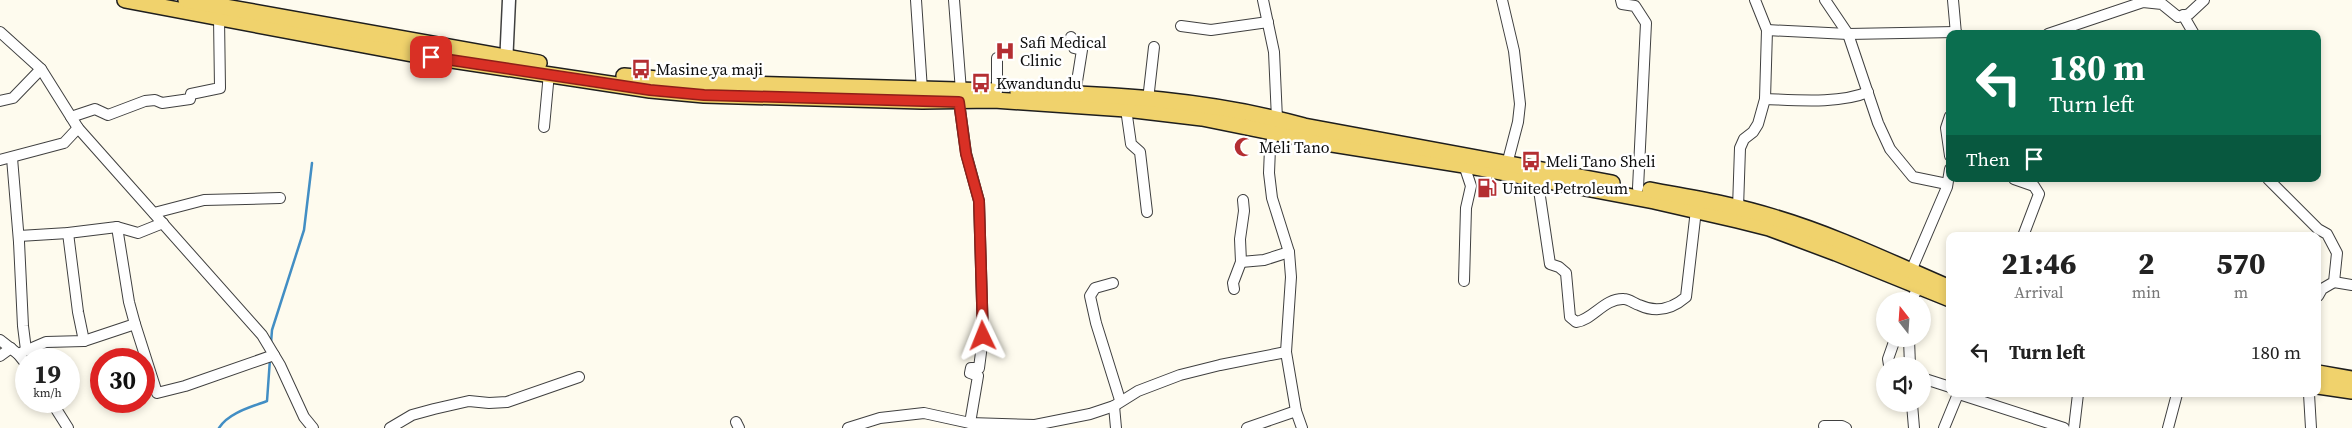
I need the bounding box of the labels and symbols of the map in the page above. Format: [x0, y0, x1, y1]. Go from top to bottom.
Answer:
place label: Safi Medical Clinic [1020, 31, 1107, 71]
pin [410, 36, 452, 78]
hospital icon: Safi Medical Clinic [994, 40, 1016, 62]
bus stop icon: Masine ya maji [630, 58, 652, 80]
place label: Masine ya maji [656, 58, 763, 80]
bus stop icon: Kwandundu [970, 72, 992, 94]
place label: Kwandundu [996, 72, 1082, 94]
mosque icon: Meli Tano [1233, 136, 1255, 158]
place label: Meli Tano [1259, 136, 1330, 158]
bus stop icon: Meli Tano Sheli [1520, 150, 1542, 172]
place label: Meli Tano Sheli [1546, 150, 1656, 172]
fuel station icon: United Petroleum [1476, 177, 1498, 199]
place label: United Petroleum [1502, 177, 1628, 199]
north arrow [1876, 292, 1931, 348]
position arrow [956, 309, 1008, 361]
speed limit sign: 30 [90, 348, 155, 413]

